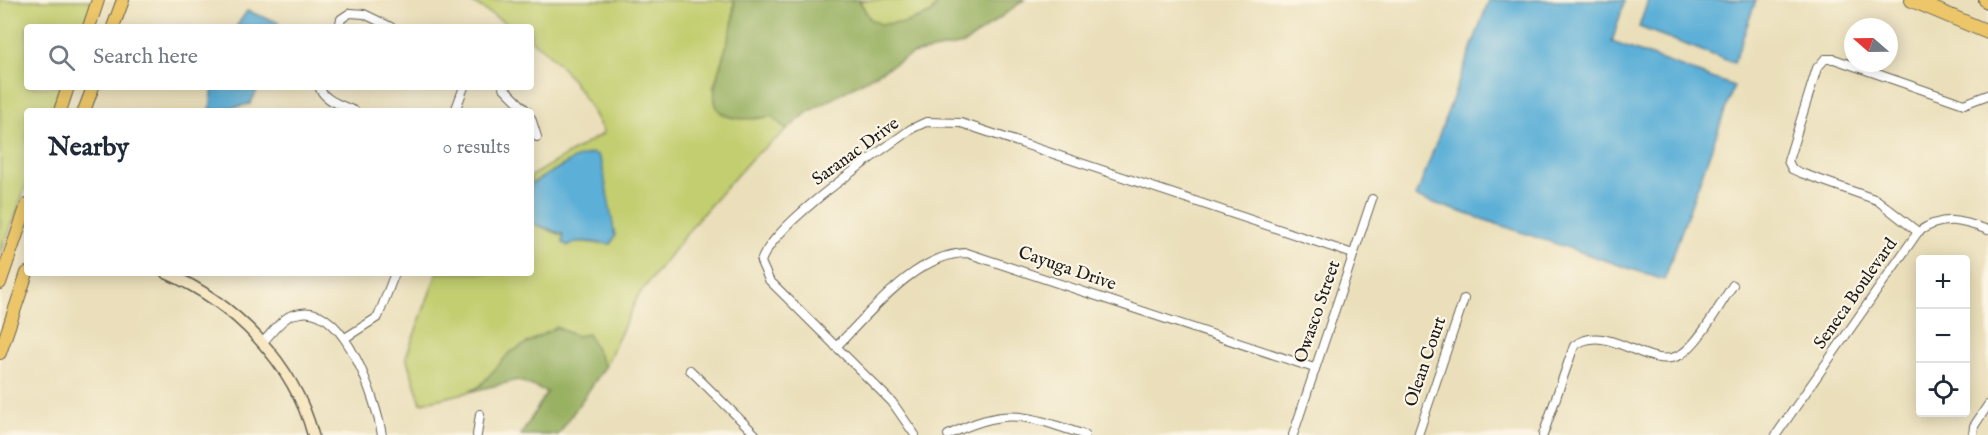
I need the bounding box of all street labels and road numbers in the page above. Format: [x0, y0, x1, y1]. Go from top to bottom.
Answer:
street label: Saranac Drive [808, 113, 904, 191]
street label: Seneca Boulevard [1809, 234, 1903, 354]
street label: Cayuga Drive [1015, 242, 1119, 296]
street label: Owasco Street [1290, 258, 1346, 366]
street label: Olean Court [1400, 314, 1452, 410]

